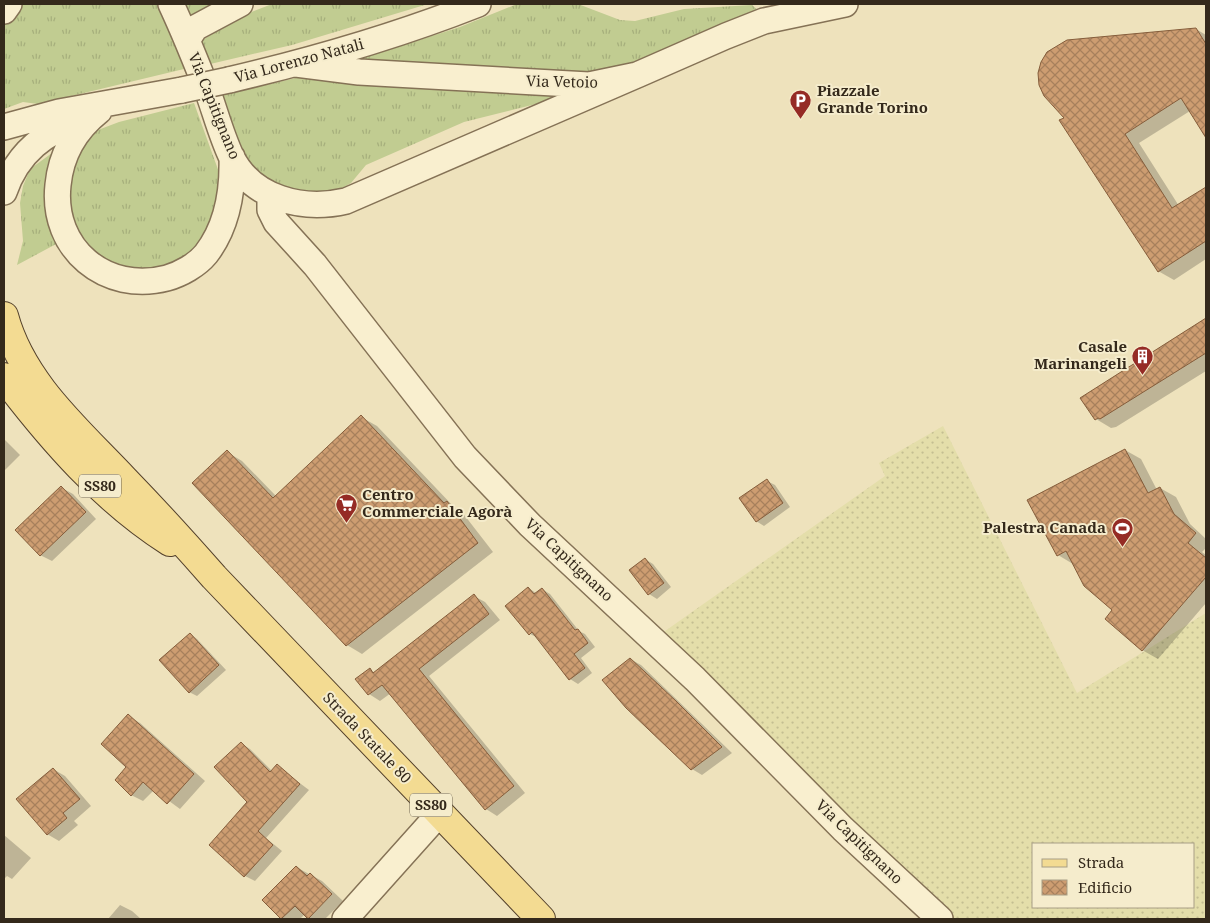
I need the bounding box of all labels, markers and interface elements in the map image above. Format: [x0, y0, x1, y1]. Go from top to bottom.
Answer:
street label: Via Lorenzo Natali [232, 33, 366, 87]
street label: Via Capitignano [184, 49, 245, 162]
street label: Via Vetoio [526, 70, 598, 92]
place label: Piazzale Grande Torino [817, 80, 928, 117]
parking icon: Piazzale Grande Torino [789, 88, 813, 119]
place label: Casale Marinangeli [1034, 336, 1128, 373]
building icon: Casale Marinangeli [1131, 344, 1155, 375]
road number: SS80 [79, 474, 121, 498]
place label: Centro Commerciale Agorà [362, 484, 512, 521]
supermarket icon: Centro Commerciale Agorà [334, 492, 358, 523]
street label: Via Capitignano [521, 513, 618, 605]
sports icon: Palestra Canada [1110, 516, 1134, 547]
place label: Palestra Canada [983, 517, 1106, 537]
street label: Strada Statale 80 [319, 687, 416, 787]
road number: SS80 [410, 794, 452, 816]
street label: Via Capitignano [812, 795, 907, 888]
legend [1032, 843, 1195, 908]
text: Strada [1078, 852, 1124, 872]
text: Edificio [1078, 877, 1132, 897]

